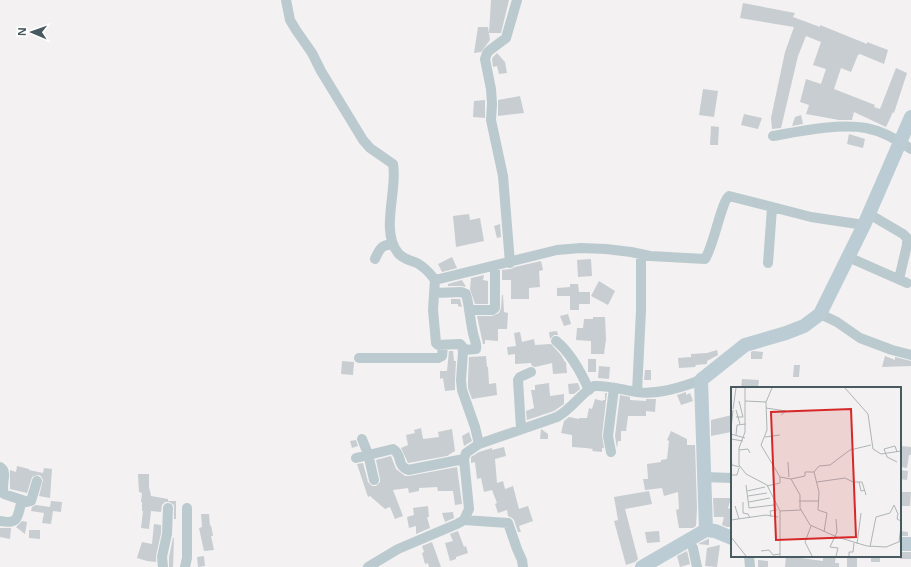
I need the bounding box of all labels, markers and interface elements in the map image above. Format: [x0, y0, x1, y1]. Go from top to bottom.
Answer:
north arrow [12, 12, 52, 52]
text: N [14, 27, 29, 36]
inset map [731, 387, 901, 557]

